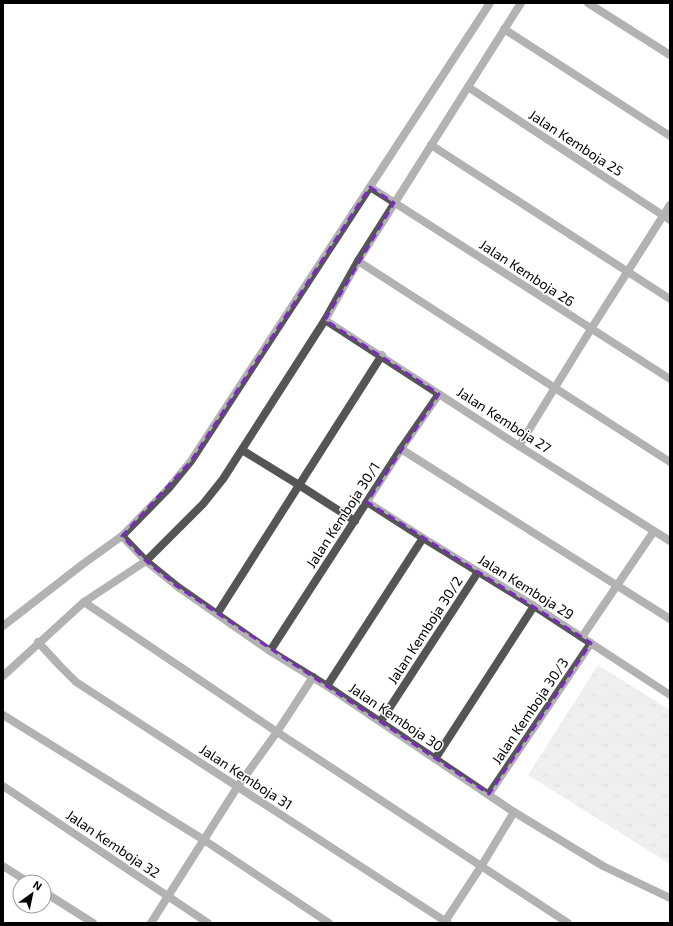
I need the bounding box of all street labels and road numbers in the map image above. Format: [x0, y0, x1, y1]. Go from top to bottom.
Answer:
street label: Jalan Kemboja 25 [526, 106, 627, 179]
street label: Jalan Kemboja 26 [477, 236, 578, 310]
street label: Jalan Kemboja 27 [454, 383, 554, 456]
street label: Jalan Kemboja 30/1 [302, 459, 383, 571]
street label: Jalan Kemboja 29 [475, 550, 577, 623]
street label: Jalan Kemboja 30/2 [383, 573, 466, 687]
street label: Jalan Kemboja 30/3 [488, 654, 572, 767]
street label: Jalan Kemboja 30 [346, 679, 447, 754]
street label: Jalan Kemboja 31 [197, 740, 296, 813]
street label: Jalan Kemboja 32 [63, 806, 163, 881]

